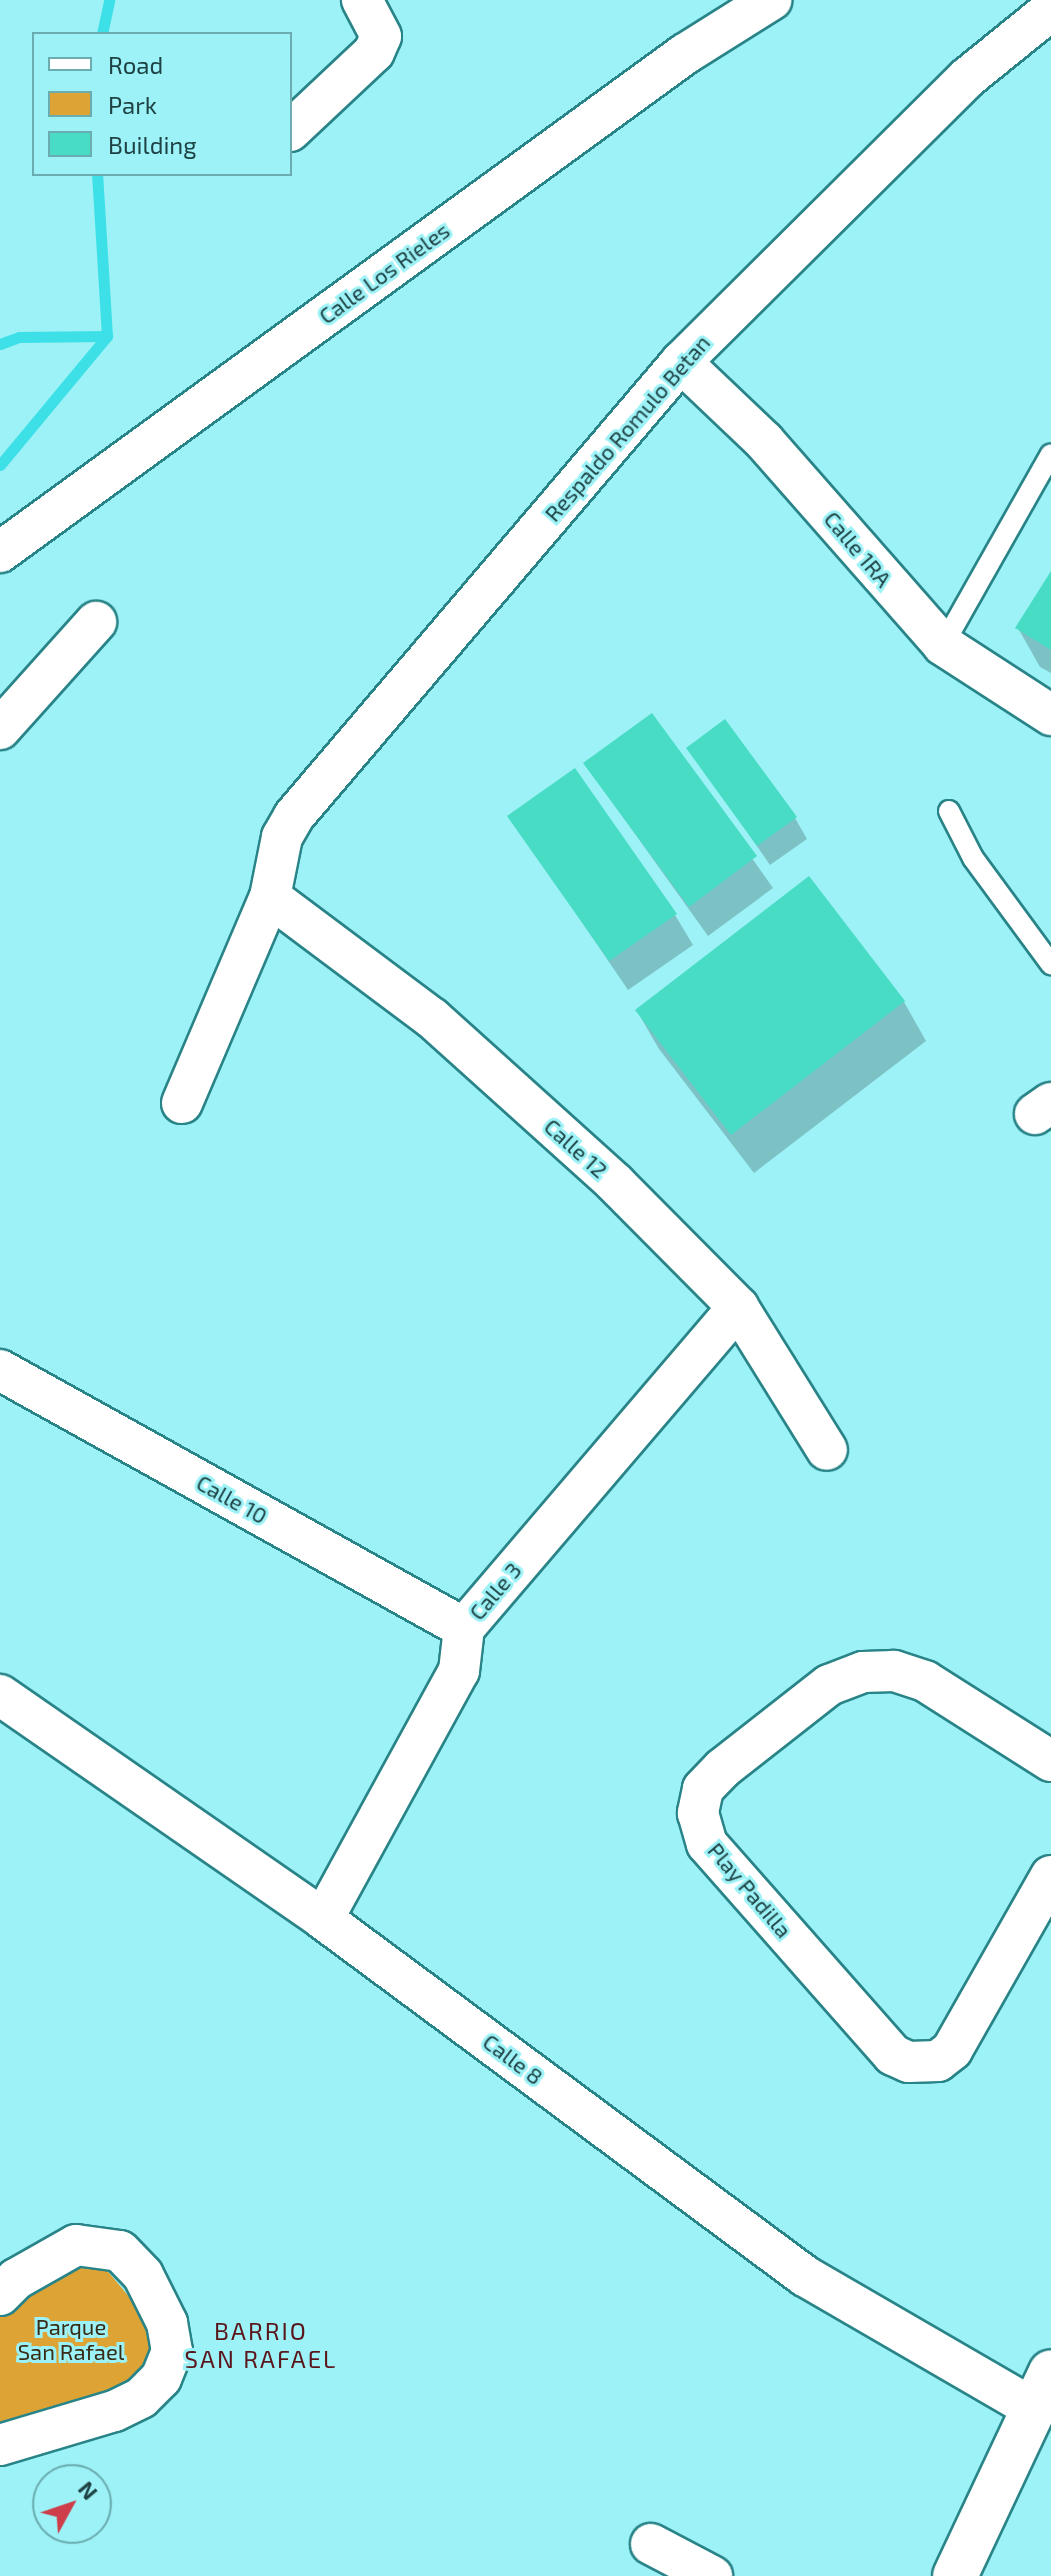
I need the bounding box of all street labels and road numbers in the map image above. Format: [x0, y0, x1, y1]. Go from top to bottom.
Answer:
street label: Calle Los Rieles [314, 217, 454, 329]
street label: Respaldo Romulo Betan [539, 329, 715, 527]
street label: Calle 1RA [819, 506, 897, 592]
street label: Calle 12 [539, 1113, 613, 1183]
street label: Calle 10 [192, 1469, 272, 1529]
street label: Calle 3 [463, 1557, 527, 1625]
street label: Play Padilla [703, 1837, 797, 1943]
street label: Calle 8 [478, 2028, 548, 2090]

